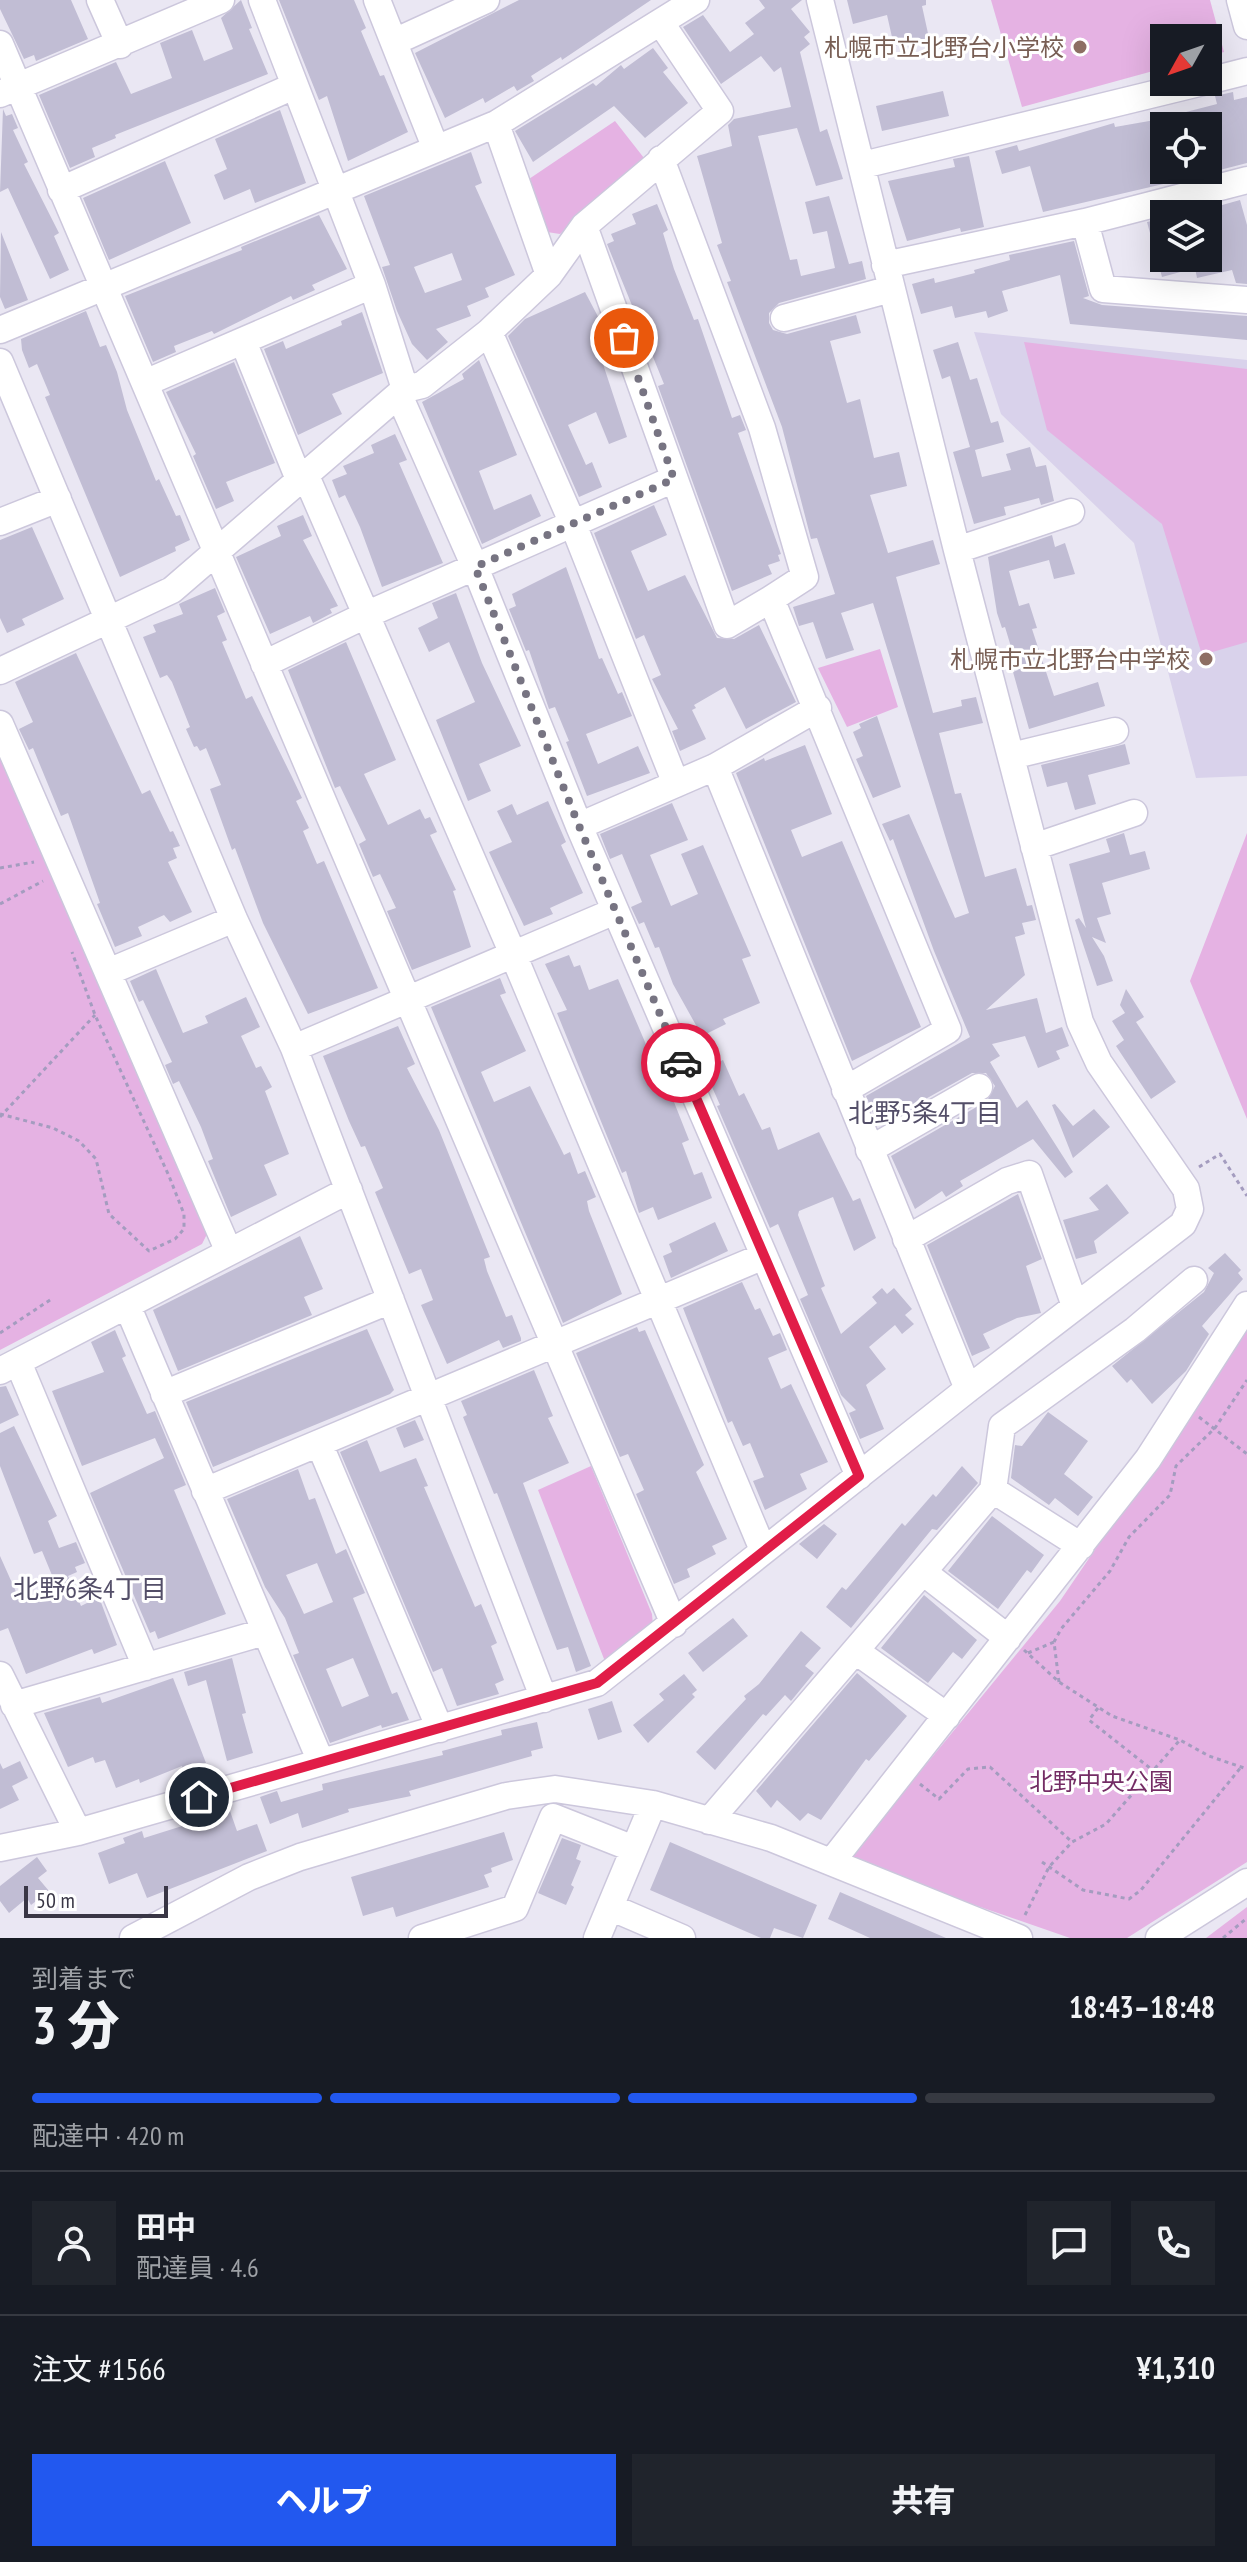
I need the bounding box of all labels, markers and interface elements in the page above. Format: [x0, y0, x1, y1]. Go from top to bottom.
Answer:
north arrow [1150, 24, 1222, 96]
map controls [1150, 24, 1222, 272]
place label: 札幌市立北野台小学校 [824, 32, 1064, 63]
marker: 札幌市立北野台小学校 [1071, 38, 1089, 56]
button: locate [1150, 112, 1222, 184]
button: layers [1150, 200, 1222, 272]
pin [590, 304, 658, 372]
icon: bag [602, 316, 646, 360]
place label: 札幌市立北野台中学校 [950, 644, 1190, 675]
marker: 札幌市立北野台中学校 [1197, 650, 1215, 668]
courier [641, 1023, 721, 1103]
icon: car [659, 1041, 703, 1085]
district label: 北野5条4丁目 [848, 1096, 1002, 1129]
district label: 北野6条4丁目 [13, 1572, 167, 1605]
pin [165, 1763, 233, 1831]
park label: 北野中央公園 [1029, 1766, 1173, 1797]
icon: home [177, 1775, 221, 1819]
scale bar [24, 1882, 168, 1918]
text: 50 m [36, 1886, 75, 1914]
text: 到着まで [32, 1962, 136, 1995]
text: 18:43–18:48 [1069, 1987, 1215, 2026]
text: 3 分 [32, 1991, 120, 2058]
text: 配達中 · 420 m [32, 2119, 184, 2152]
button: person [32, 2201, 116, 2285]
button: chat [1027, 2201, 1111, 2285]
button: phone [1131, 2201, 1215, 2285]
text: 田中 [136, 2207, 196, 2246]
text: 配達員 · 4.6 [136, 2251, 259, 2284]
text: ¥1,310 [1137, 2348, 1215, 2387]
text: 注文 #1566 [32, 2349, 166, 2388]
button: ヘルプ [32, 2454, 616, 2546]
button: 共有 [632, 2454, 1215, 2546]

